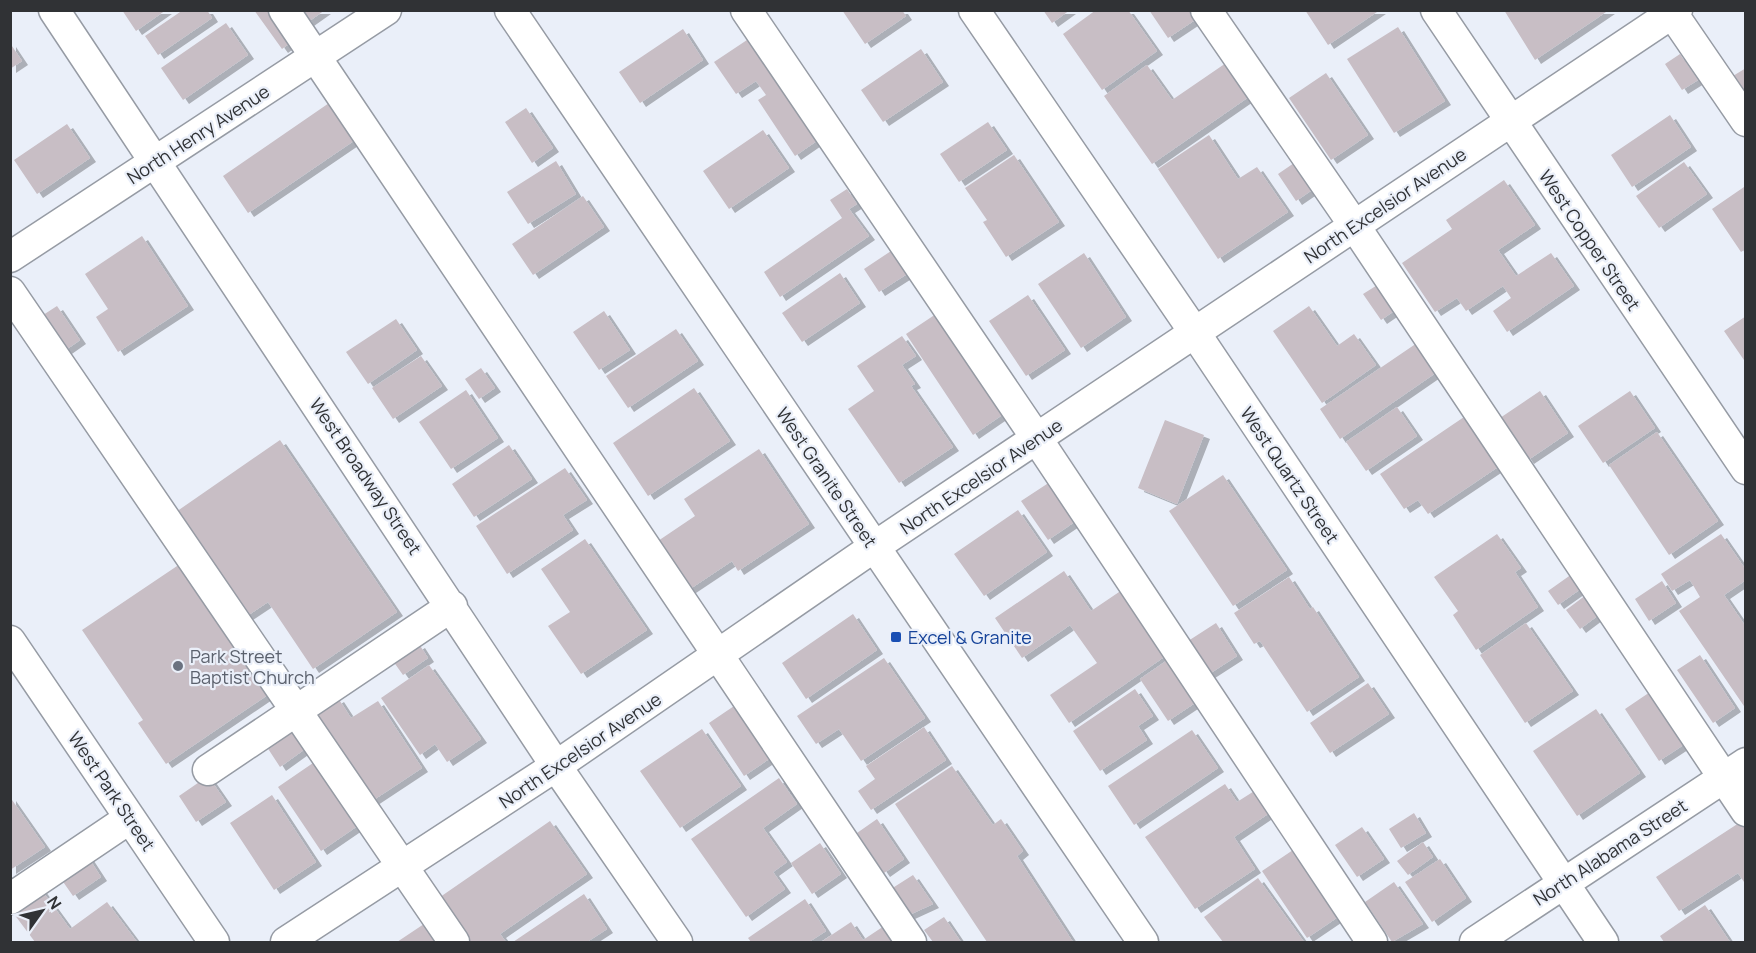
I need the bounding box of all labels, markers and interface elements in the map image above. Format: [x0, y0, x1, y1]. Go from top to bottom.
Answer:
street label: North Henry Avenue [122, 79, 274, 189]
street label: North Excelsior Avenue [1299, 142, 1471, 268]
street label: West Copper Street [1534, 165, 1646, 315]
street label: West Broadway Street [305, 393, 427, 559]
street label: West Granite Street [771, 402, 883, 552]
street label: West Quartz Street [1235, 402, 1345, 548]
street label: North Excelsior Avenue [895, 413, 1067, 539]
place label: Excel & Granite [908, 625, 1032, 649]
marker: Excel & Granite [889, 630, 903, 644]
place label: Park Street Baptist Church [190, 644, 315, 689]
marker: Park Street Baptist Church [171, 659, 185, 673]
street label: North Excelsior Avenue [494, 687, 666, 813]
street label: West Park Street [63, 727, 161, 855]
street label: North Alabama Street [1528, 793, 1692, 911]
north arrow [12, 881, 72, 941]
text: N [42, 892, 67, 914]

